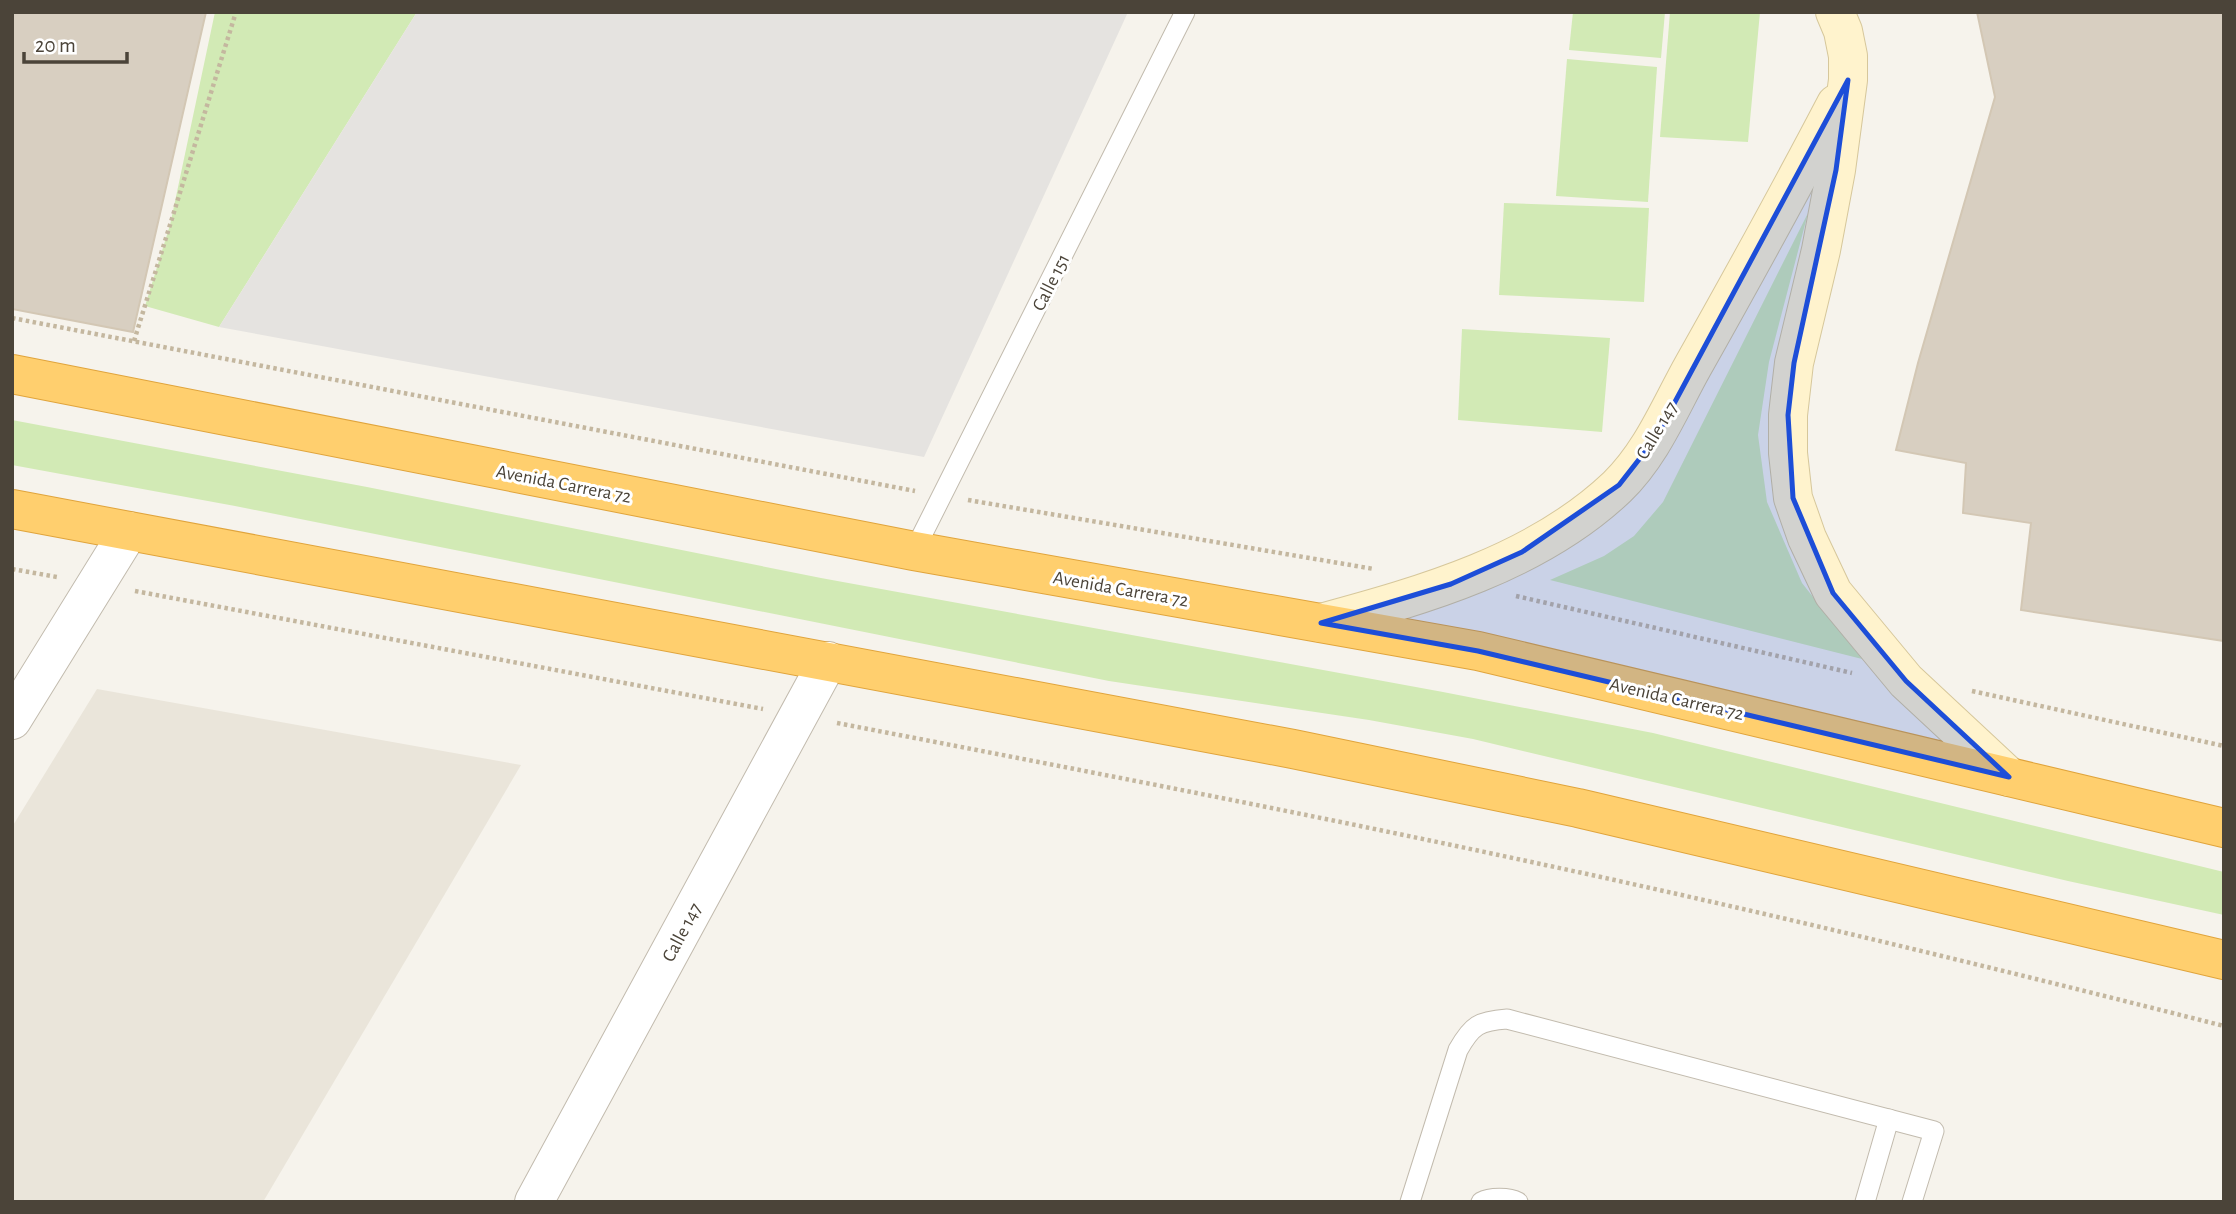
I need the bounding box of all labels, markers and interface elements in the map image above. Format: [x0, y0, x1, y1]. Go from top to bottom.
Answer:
scale bar [24, 21, 128, 65]
text: 20 m [35, 35, 76, 56]
street label: Calle 151 [1029, 251, 1074, 314]
street label: Calle 147 [1633, 399, 1682, 463]
street label: Avenida Carrera 72 [495, 462, 633, 507]
street label: Avenida Carrera 72 [1052, 568, 1190, 611]
street label: Avenida Carrera 72 [1608, 675, 1746, 724]
street label: Calle 147 [659, 900, 706, 965]

